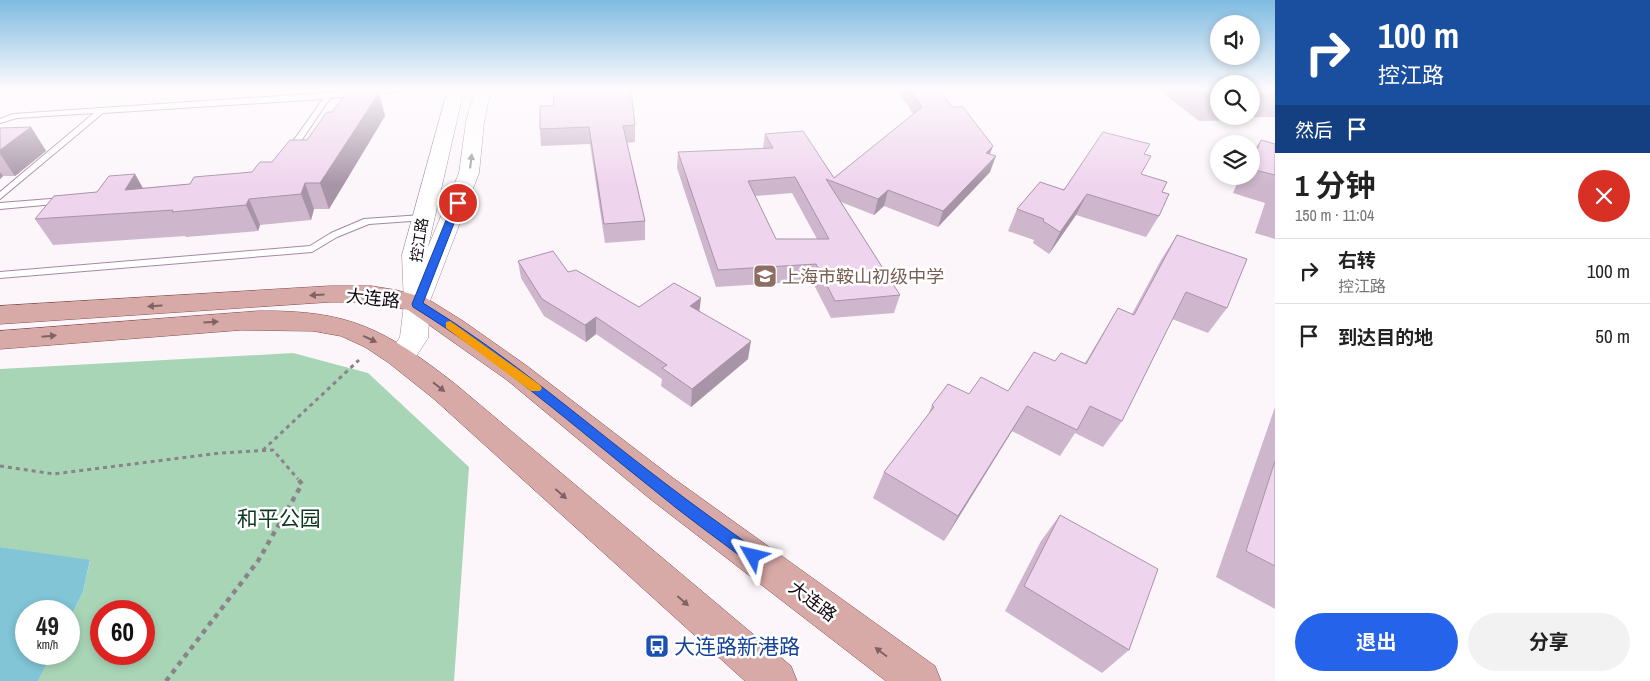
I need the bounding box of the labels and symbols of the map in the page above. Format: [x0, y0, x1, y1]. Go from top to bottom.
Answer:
one-way arrow [467, 152, 475, 168]
pin [437, 182, 479, 224]
street label: 控江路 [405, 216, 433, 264]
school or university icon: 上海市鞍山初级中学 [752, 263, 778, 289]
place label: 上海市鞍山初级中学 [782, 264, 944, 289]
street label: 大连路 [345, 283, 401, 313]
one-way arrow [309, 292, 325, 300]
one-way arrow [146, 302, 162, 310]
one-way arrow [203, 318, 219, 326]
one-way arrow [41, 332, 57, 340]
one-way arrow [363, 335, 377, 343]
one-way arrow [432, 382, 446, 392]
one-way arrow [555, 488, 567, 500]
park label: 和平公园 [237, 504, 321, 533]
position arrow [726, 529, 778, 581]
street label: 大连路 [784, 575, 842, 627]
one-way arrow [677, 596, 690, 607]
speed limit sign: 60 [90, 600, 155, 665]
place label: 大连路新港路 [674, 632, 800, 661]
bus stop icon: 大连路新港路 [644, 633, 670, 659]
one-way arrow [874, 647, 888, 657]

